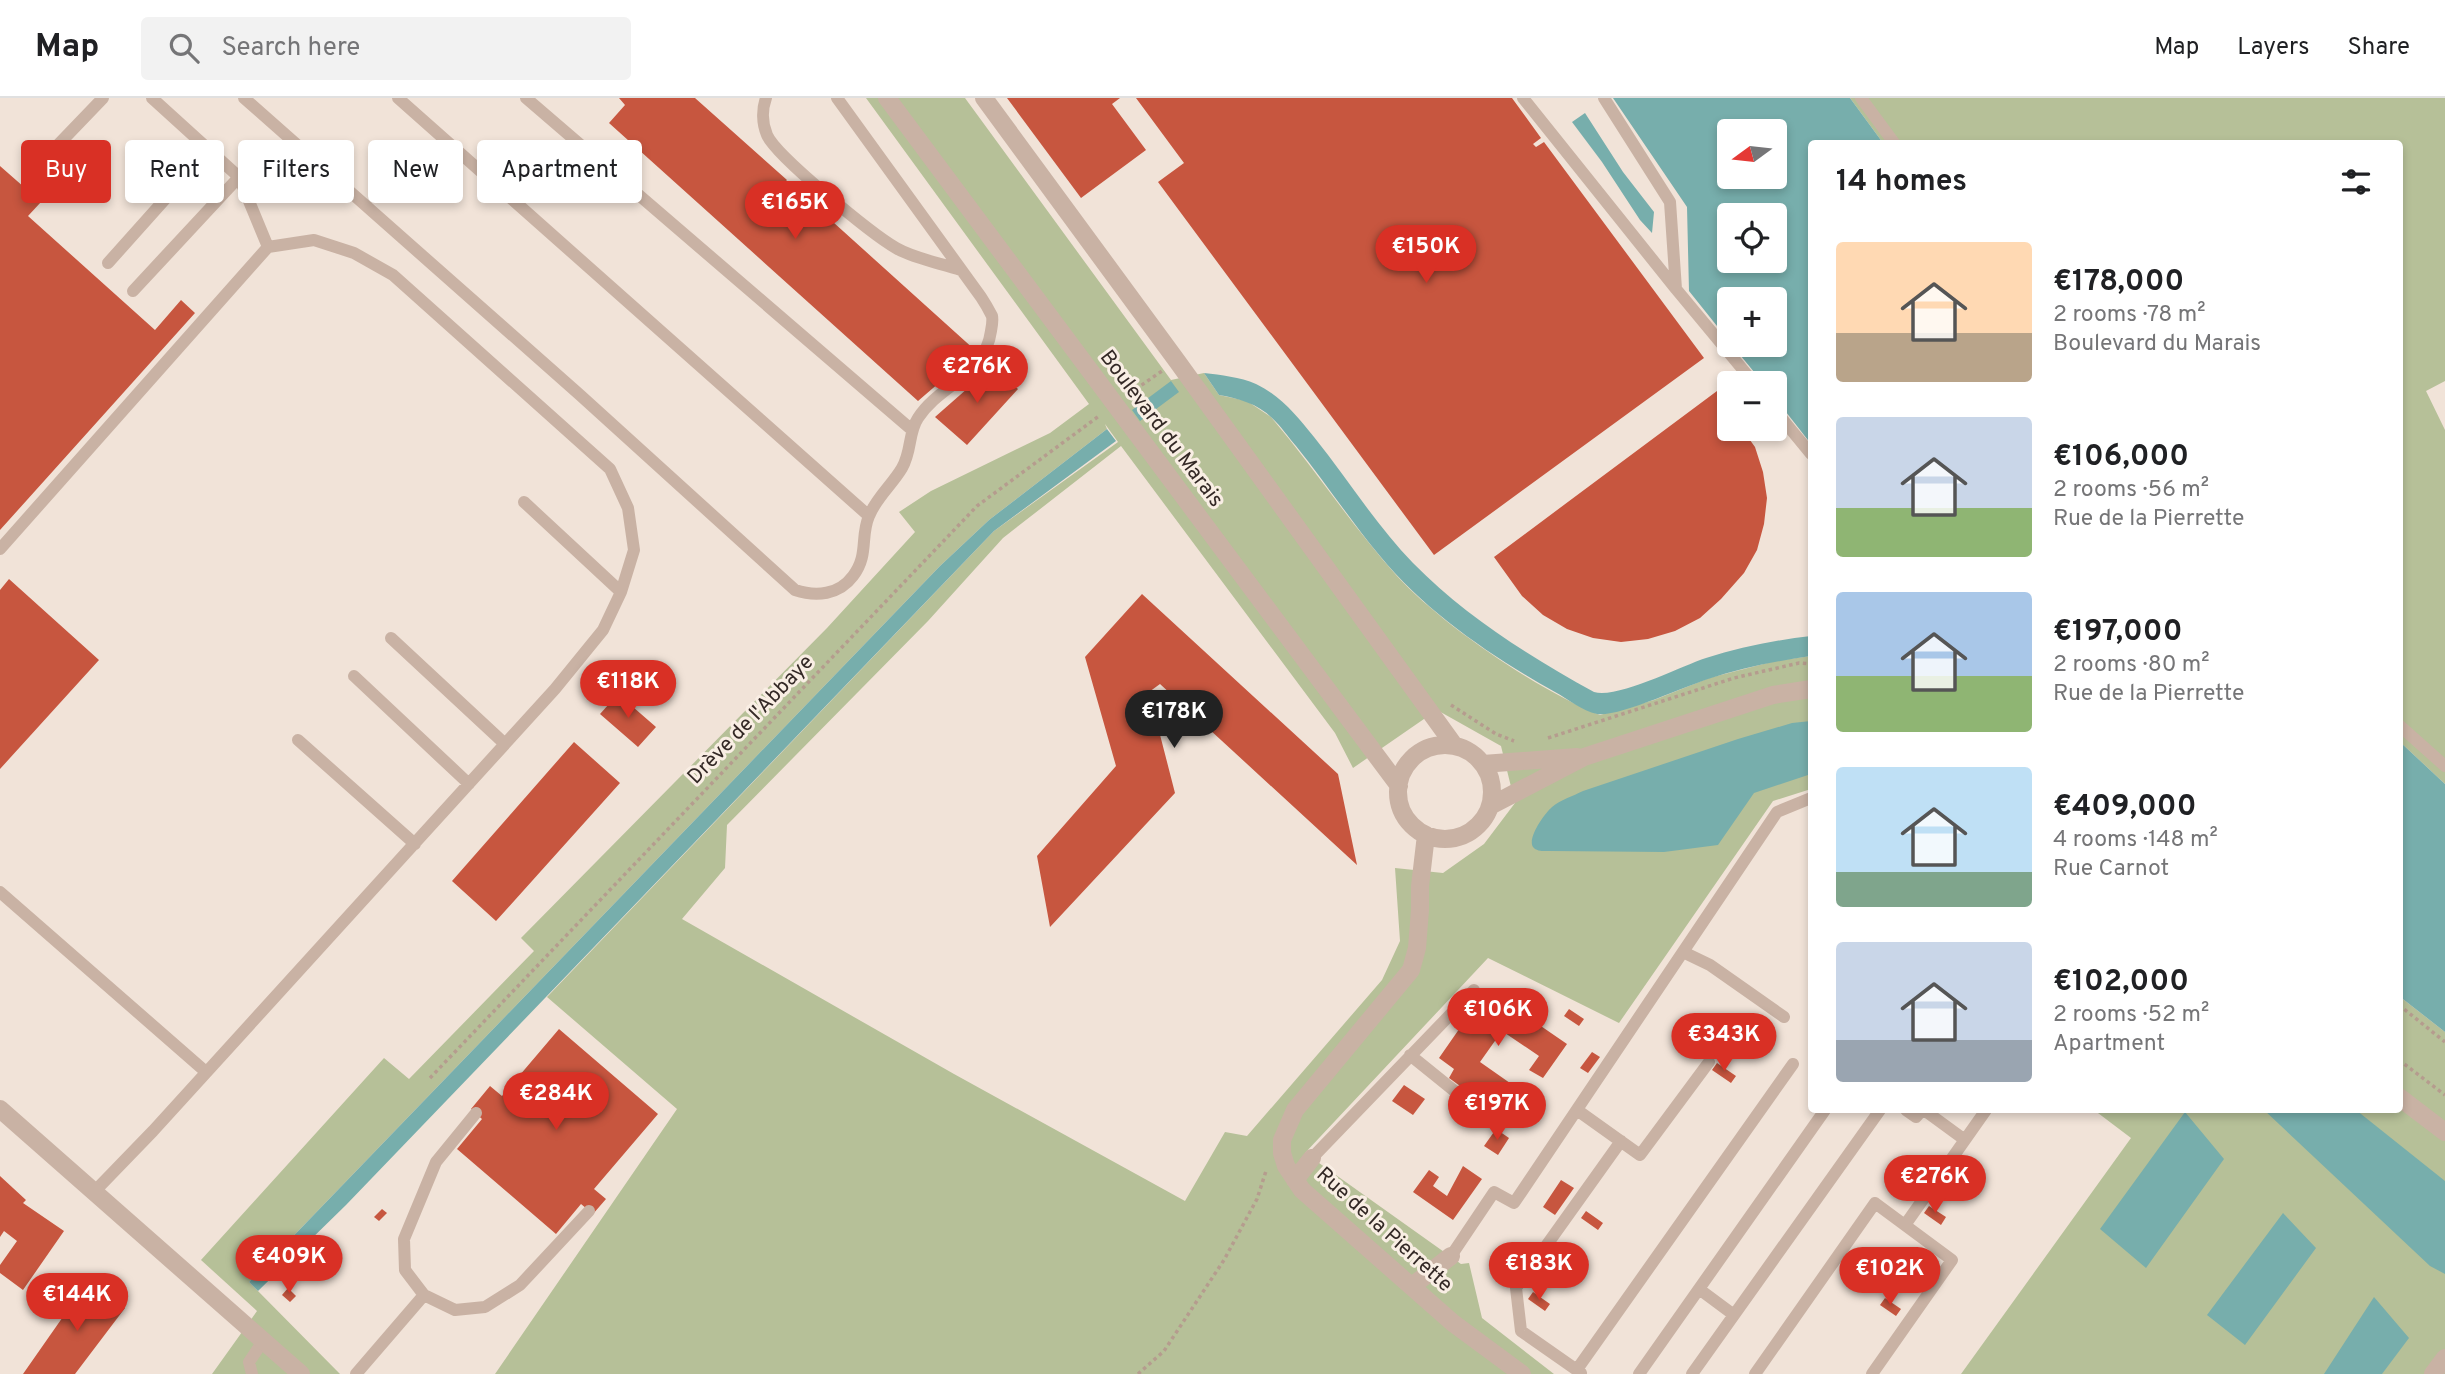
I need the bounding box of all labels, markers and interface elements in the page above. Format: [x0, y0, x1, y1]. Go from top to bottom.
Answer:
search box [141, 17, 631, 80]
text: Map [35, 27, 99, 69]
icon: search [165, 29, 203, 67]
text: Search here [221, 32, 360, 65]
text: Map [2154, 33, 2199, 63]
text: Layers [2237, 33, 2309, 63]
text: Share [2347, 33, 2410, 63]
north arrow [1717, 119, 1787, 189]
map controls [1717, 119, 1787, 441]
chip: Buy [21, 140, 111, 203]
chip: Rent [125, 140, 224, 203]
chip: Filters [238, 140, 354, 203]
chip: New [368, 140, 463, 203]
chip: Apartment [477, 140, 642, 203]
icon: filters [2337, 163, 2375, 201]
text: 14 homes [1836, 164, 1967, 201]
pin: €165K [746, 181, 844, 241]
text: €165K [761, 189, 829, 218]
button: locate [1717, 203, 1787, 273]
pin: €150K [1377, 226, 1475, 285]
text: €150K [1391, 233, 1461, 262]
text: €178,000 [2053, 264, 2184, 301]
icon: home [1892, 270, 1976, 354]
button: + [1717, 287, 1787, 357]
text: 2 rooms · 78 m² [2053, 301, 2206, 330]
text: Boulevard du Marais [2053, 330, 2261, 359]
pin: €276K [928, 345, 1026, 405]
street label: Boulevard du Marais [1093, 345, 1229, 513]
text: €276K [942, 353, 1012, 382]
button: − [1717, 371, 1787, 441]
text: €106,000 [2053, 439, 2189, 476]
icon: home [1892, 445, 1976, 529]
text: 2 rooms · 56 m² [2053, 476, 2209, 505]
text: Rue de la Pierrette [2053, 505, 2244, 534]
text: €197,000 [2053, 614, 2182, 651]
icon: home [1892, 620, 1976, 704]
street label: Drève de l'Abbaye [682, 649, 820, 791]
text: 2 rooms · 80 m² [2053, 651, 2210, 680]
pin: €118K [579, 660, 677, 720]
text: €118K [596, 668, 660, 697]
text: Rue de la Pierrette [2053, 680, 2244, 709]
pin: €178K [1125, 690, 1223, 750]
text: €178K [1141, 698, 1207, 727]
text: €409,000 [2053, 789, 2196, 826]
icon: home [1892, 795, 1976, 879]
text: 4 rooms · 148 m² [2053, 826, 2218, 855]
text: Rue Carnot [2053, 855, 2169, 884]
text: €102,000 [2053, 964, 2189, 1001]
icon: home [1892, 970, 1976, 1054]
pin: €106K [1449, 988, 1547, 1048]
text: €106K [1463, 996, 1533, 1025]
text: 2 rooms · 52 m² [2053, 1001, 2209, 1030]
pin: €343K [1675, 1014, 1773, 1073]
text: €343K [1687, 1021, 1761, 1050]
text: Apartment [2053, 1030, 2165, 1059]
pin: €284K [507, 1072, 605, 1132]
text: €284K [519, 1080, 593, 1109]
pin: €197K [1448, 1082, 1546, 1142]
text: €197K [1464, 1090, 1530, 1119]
pin: €276K [1886, 1156, 1984, 1215]
street label: Rue de la Pierrette [1310, 1162, 1458, 1298]
text: €276K [1900, 1163, 1970, 1192]
pin: €409K [240, 1236, 338, 1295]
pin: €183K [1490, 1242, 1588, 1302]
text: €409K [252, 1243, 326, 1272]
pin: €102K [1841, 1248, 1939, 1307]
text: €183K [1505, 1250, 1573, 1279]
text: €102K [1855, 1255, 1925, 1284]
pin: €144K [28, 1274, 126, 1333]
text: €144K [42, 1281, 112, 1310]

